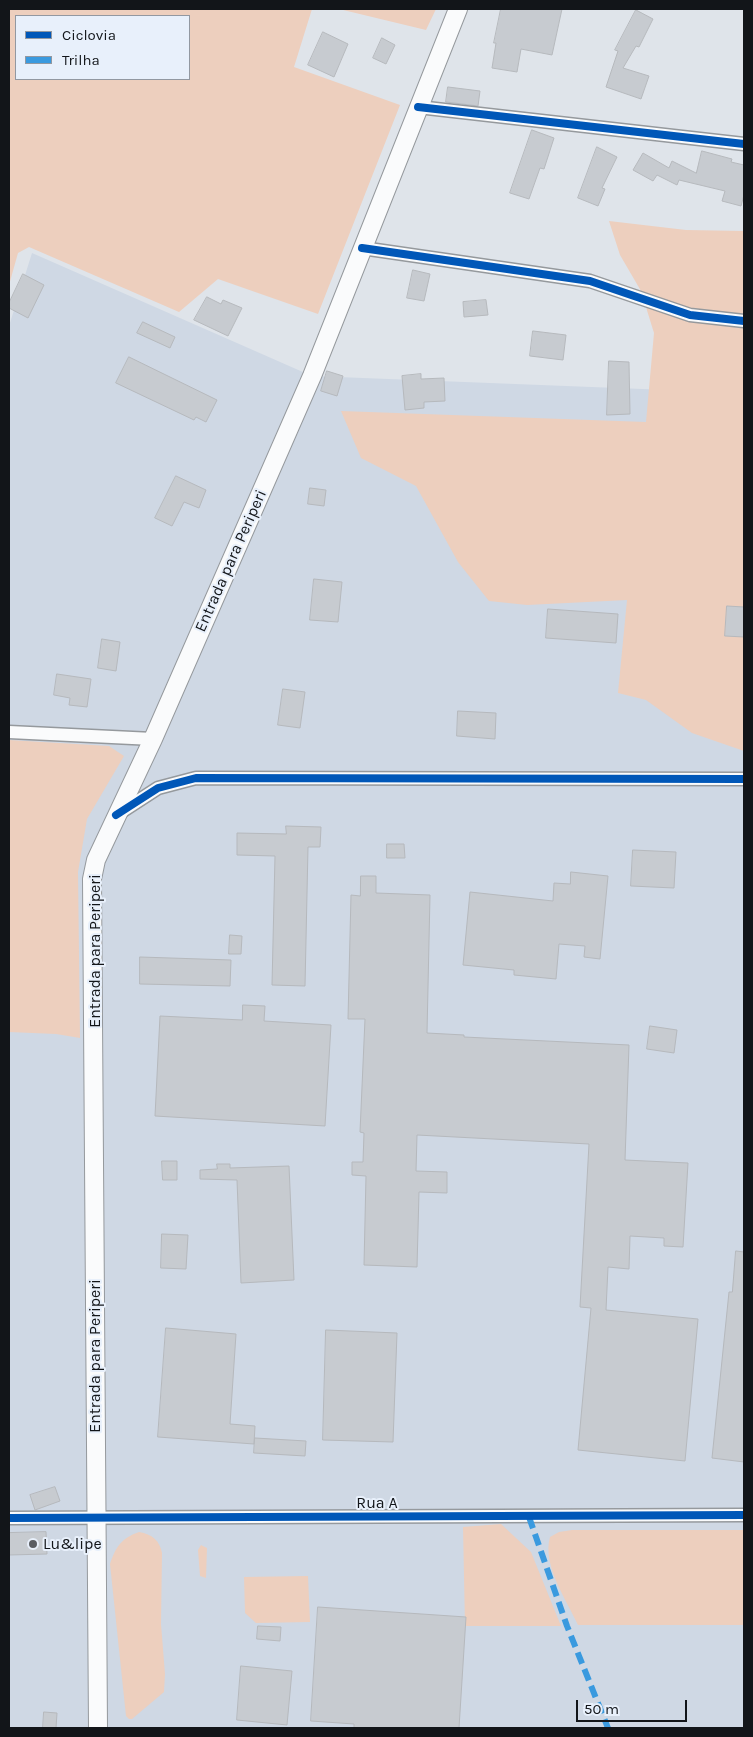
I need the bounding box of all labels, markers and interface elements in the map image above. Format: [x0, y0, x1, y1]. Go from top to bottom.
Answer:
legend [15, 15, 190, 80]
text: Ciclovia [62, 26, 116, 44]
text: Trilha [62, 51, 100, 69]
street label: Entrada para Periperi [191, 487, 271, 635]
street label: Entrada para Periperi [85, 874, 105, 1028]
street label: Entrada para Periperi [85, 1279, 105, 1433]
street label: Rua A [356, 1493, 398, 1513]
place label: Lu&lipe [43, 1534, 102, 1554]
marker: Lu&lipe [27, 1538, 39, 1550]
scale bar [578, 1690, 689, 1722]
text: 50 m [584, 1700, 619, 1718]

